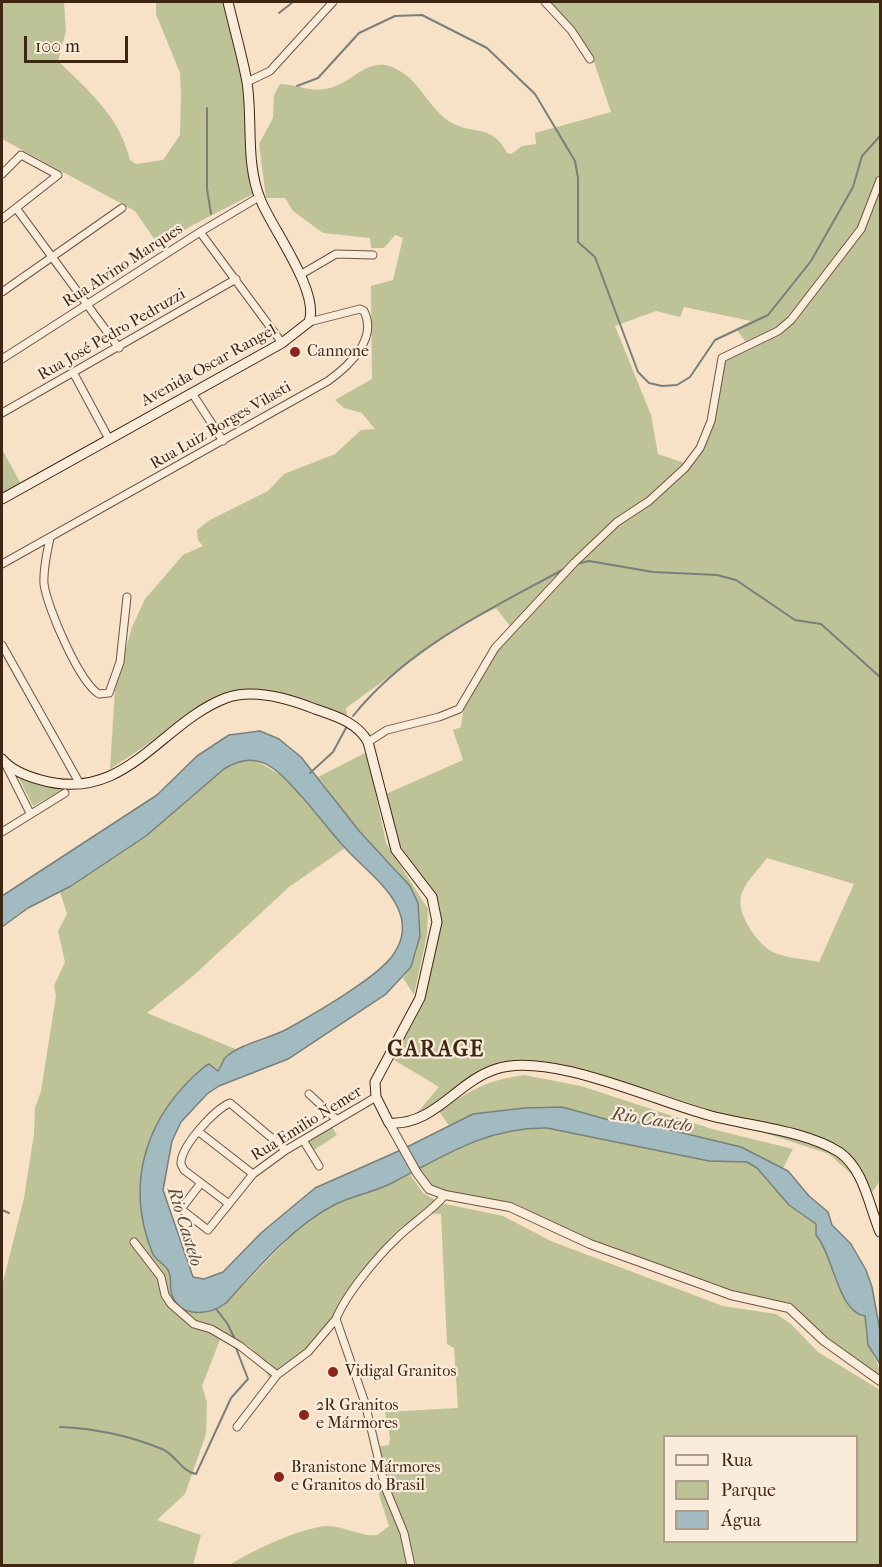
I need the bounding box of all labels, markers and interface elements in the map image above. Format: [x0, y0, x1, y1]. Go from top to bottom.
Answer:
scale bar [27, 24, 130, 62]
text: 100 m [35, 36, 80, 57]
street label: Rua Alvino Marques [59, 220, 187, 312]
street label: Rua José Pedro Pedruzzi [35, 285, 189, 385]
street label: Avenida Oscar Rangel [138, 321, 280, 411]
place label: Cannone [307, 342, 369, 362]
marker: Cannone [288, 345, 302, 359]
street label: Rua Luiz Borges Vilasti [147, 378, 295, 474]
district label: GARAGE [387, 1038, 485, 1064]
street label: Rua Emilio Nemer [248, 1082, 366, 1166]
water label: Rio Castelo [610, 1104, 694, 1138]
water label: Rio Castelo [162, 1185, 206, 1269]
place label: Vidigal Granitos [345, 1362, 456, 1382]
marker: Vidigal Granitos [326, 1365, 340, 1379]
place label: 2R Granitos e Mármores [316, 1396, 398, 1434]
marker: 2R Granitos e Mármores [297, 1408, 311, 1422]
legend [663, 1435, 858, 1543]
text: Rua [721, 1450, 752, 1471]
place label: Branistone Mármores e Granitos do Brasil [291, 1458, 440, 1496]
marker: Branistone Mármores e Granitos do Brasil [272, 1470, 286, 1484]
text: Parque [721, 1480, 776, 1501]
text: Água [721, 1510, 761, 1531]

